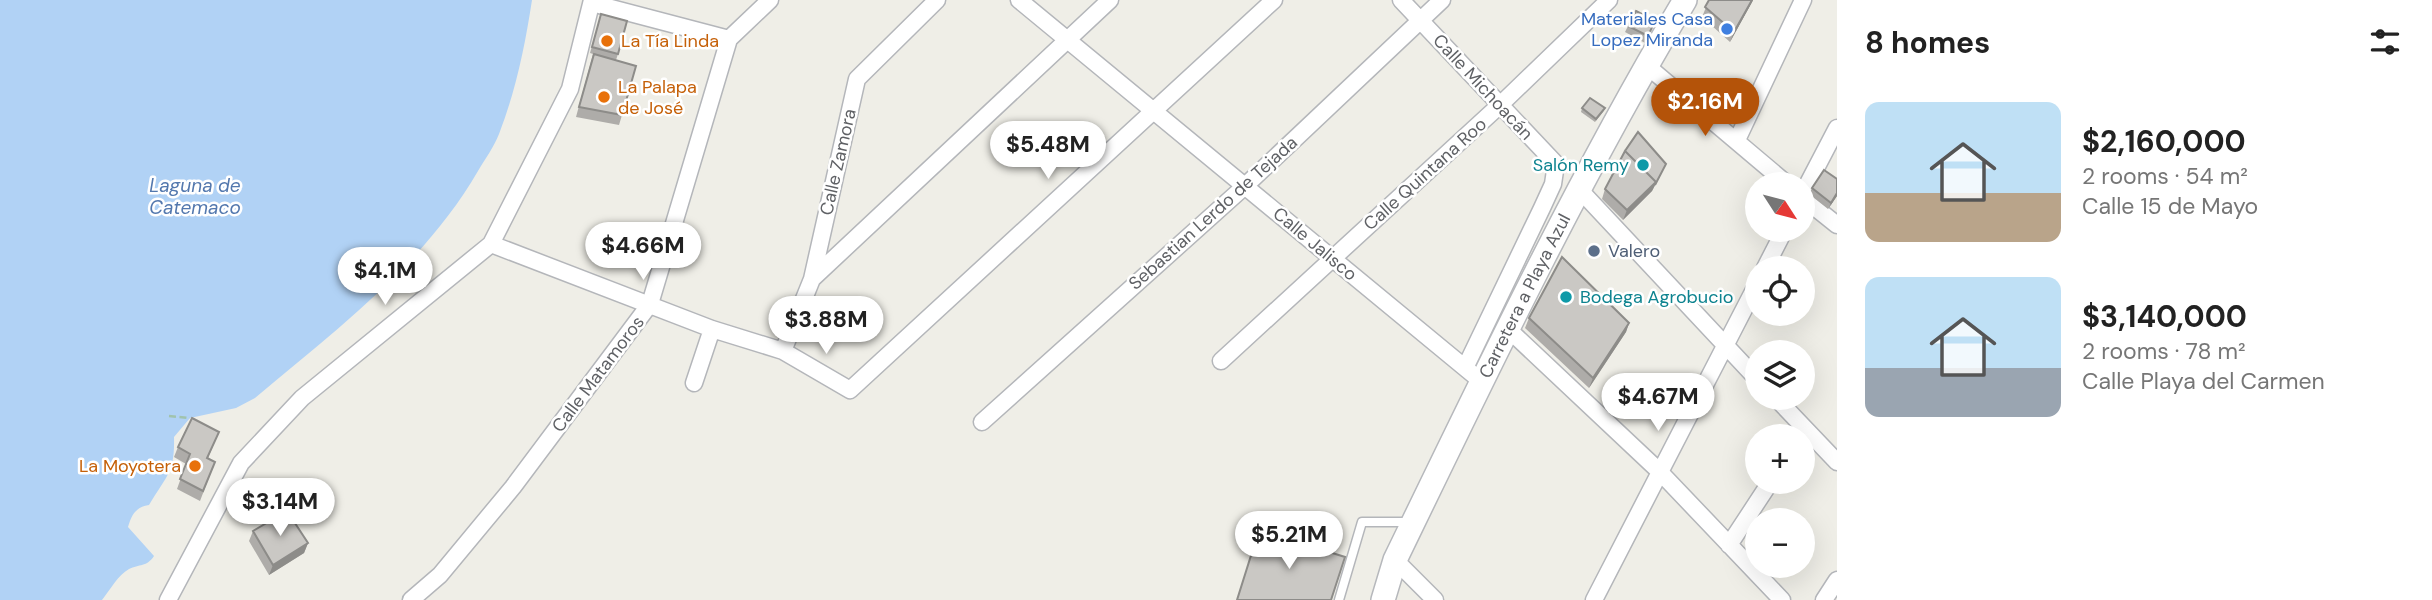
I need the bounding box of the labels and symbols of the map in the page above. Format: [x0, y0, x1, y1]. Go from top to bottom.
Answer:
place label: Materiales Casa Lopez Miranda [1581, 7, 1713, 52]
marker: Materiales Casa Lopez Miranda [1719, 21, 1735, 37]
place label: La Tía Linda [621, 29, 719, 53]
street label: Calle Michoacán [1428, 29, 1538, 145]
marker: La Tía Linda [599, 33, 615, 49]
place label: La Palapa de José [618, 75, 697, 120]
pin: $2.16M [1648, 78, 1762, 138]
marker: La Palapa de José [596, 89, 612, 105]
street label: Calle Zamora [814, 106, 862, 218]
street label: Calle Quintana Roo [1358, 112, 1492, 236]
pin: $5.48M [991, 122, 1105, 181]
street label: Sebastian Lerdo de Tejada [1123, 131, 1303, 295]
place label: Salón Remy [1533, 153, 1629, 177]
marker: Salón Remy [1635, 157, 1651, 173]
north arrow [1745, 172, 1815, 242]
water label: Laguna de Catemaco [149, 173, 241, 220]
street label: Calle Jalisco [1268, 202, 1362, 286]
street label: Carretera a Playa Azul [1473, 210, 1576, 382]
pin: $4.66M [586, 222, 700, 282]
place label: Valero [1608, 239, 1660, 263]
marker: Valero [1586, 243, 1602, 259]
pin: $4.1M [336, 247, 434, 307]
place label: Bodega Agrobucio [1580, 285, 1733, 309]
marker: Bodega Agrobucio [1558, 289, 1574, 305]
pin: $3.88M [769, 296, 883, 356]
street label: Calle Matamoros [546, 311, 650, 437]
pin: $4.67M [1601, 374, 1715, 433]
place label: La Moyotera [79, 454, 181, 478]
marker: La Moyotera [187, 458, 203, 474]
pin: $3.14M [223, 478, 337, 538]
pin: $5.21M [1232, 512, 1346, 571]

